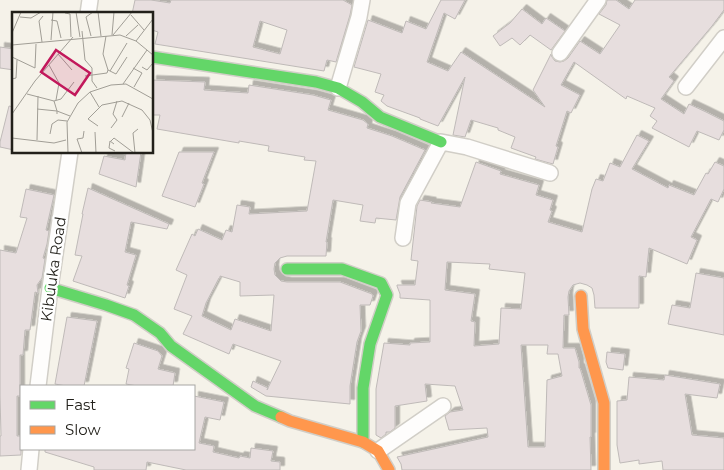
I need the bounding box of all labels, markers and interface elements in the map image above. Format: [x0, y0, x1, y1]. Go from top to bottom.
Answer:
inset map [12, 12, 154, 154]
street label: Kibuuka Road [36, 215, 70, 323]
legend [20, 385, 195, 450]
text: Fast [65, 395, 96, 414]
text: Slow [65, 420, 101, 439]

